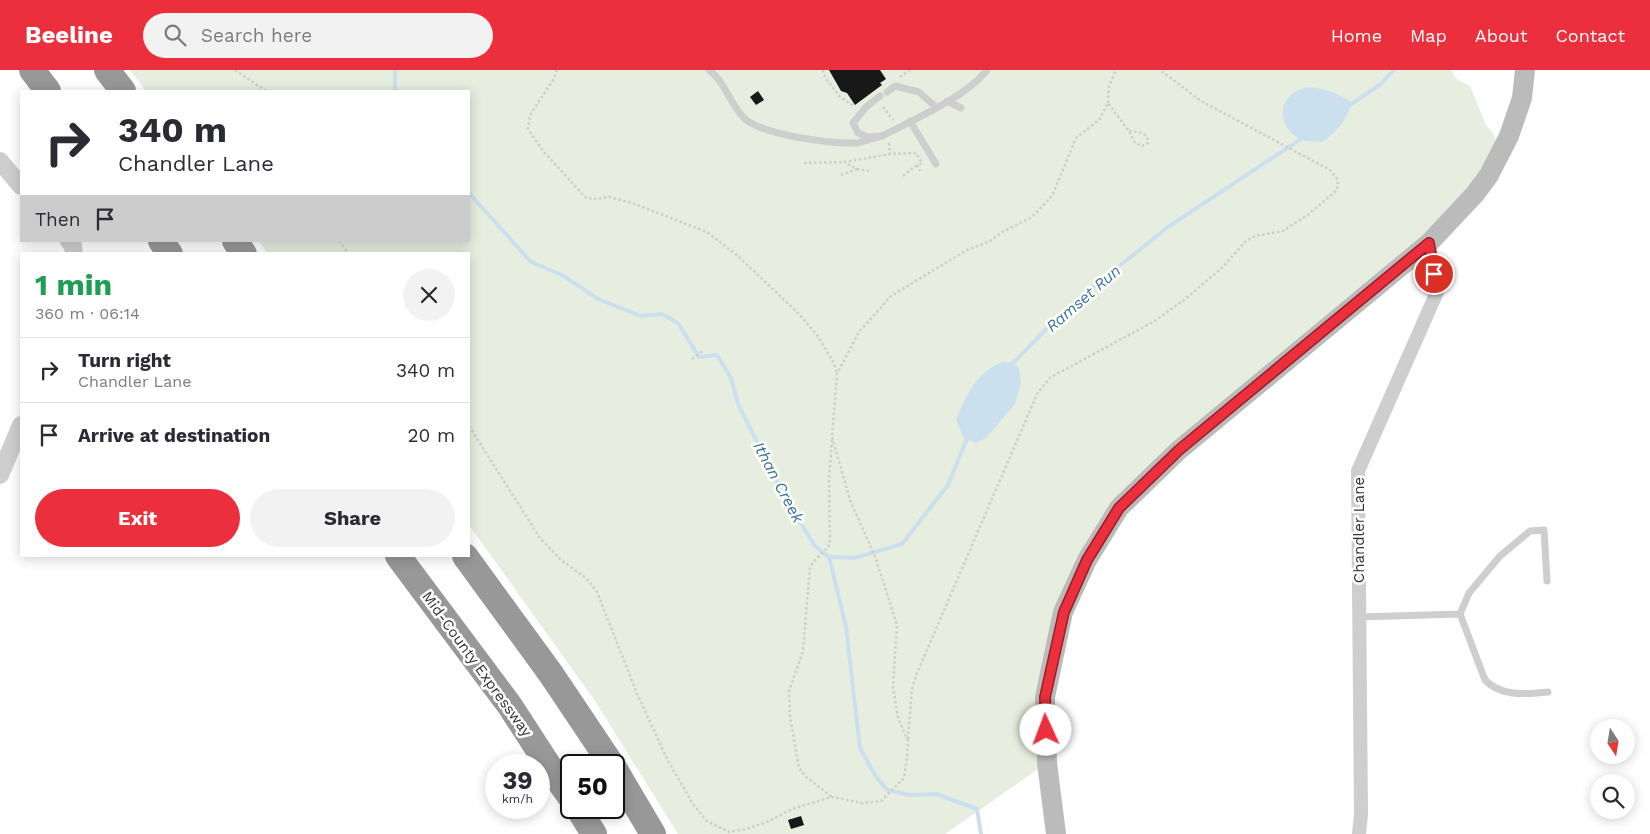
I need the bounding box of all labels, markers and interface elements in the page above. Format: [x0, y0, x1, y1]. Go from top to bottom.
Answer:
search box [143, 13, 493, 58]
text: Beeline [25, 21, 113, 49]
icon: search [161, 21, 189, 49]
text: Search here [201, 24, 312, 47]
text: Home [1331, 25, 1382, 46]
text: Map [1410, 25, 1447, 46]
text: About [1475, 25, 1527, 46]
text: Contact [1555, 25, 1625, 46]
text: 340 m [118, 109, 227, 151]
icon: right [35, 110, 100, 175]
text: Chandler Lane [118, 151, 274, 176]
icon: arrive [91, 205, 119, 233]
text: Then [35, 208, 81, 231]
pin [1413, 253, 1455, 295]
icon: arrive [1420, 260, 1448, 288]
water label: Ramset Run [1042, 261, 1124, 336]
text: 1 min [35, 267, 112, 302]
button: close [403, 269, 455, 321]
text: 360 m · 06:14 [35, 304, 140, 323]
text: Turn right [78, 349, 171, 372]
icon: right [35, 356, 63, 384]
text: 340 m [396, 359, 455, 382]
text: Chandler Lane [78, 372, 191, 391]
icon: arrive [35, 421, 63, 449]
text: Arrive at destination [78, 424, 270, 447]
text: 20 m [408, 424, 455, 447]
water label: Ithan Creek [749, 438, 808, 527]
street label: Chandler Lane [1350, 477, 1368, 583]
button: Exit [35, 489, 240, 547]
button: Share [250, 489, 455, 547]
street label: Mid-County Expressway [418, 588, 536, 740]
position arrow [1019, 703, 1071, 755]
north arrow [1590, 719, 1635, 764]
map controls [1590, 719, 1635, 819]
speed limit sign: 50 [560, 754, 625, 819]
text: 39 [502, 766, 533, 795]
button: search [1590, 774, 1635, 819]
text: km/h [502, 792, 533, 806]

